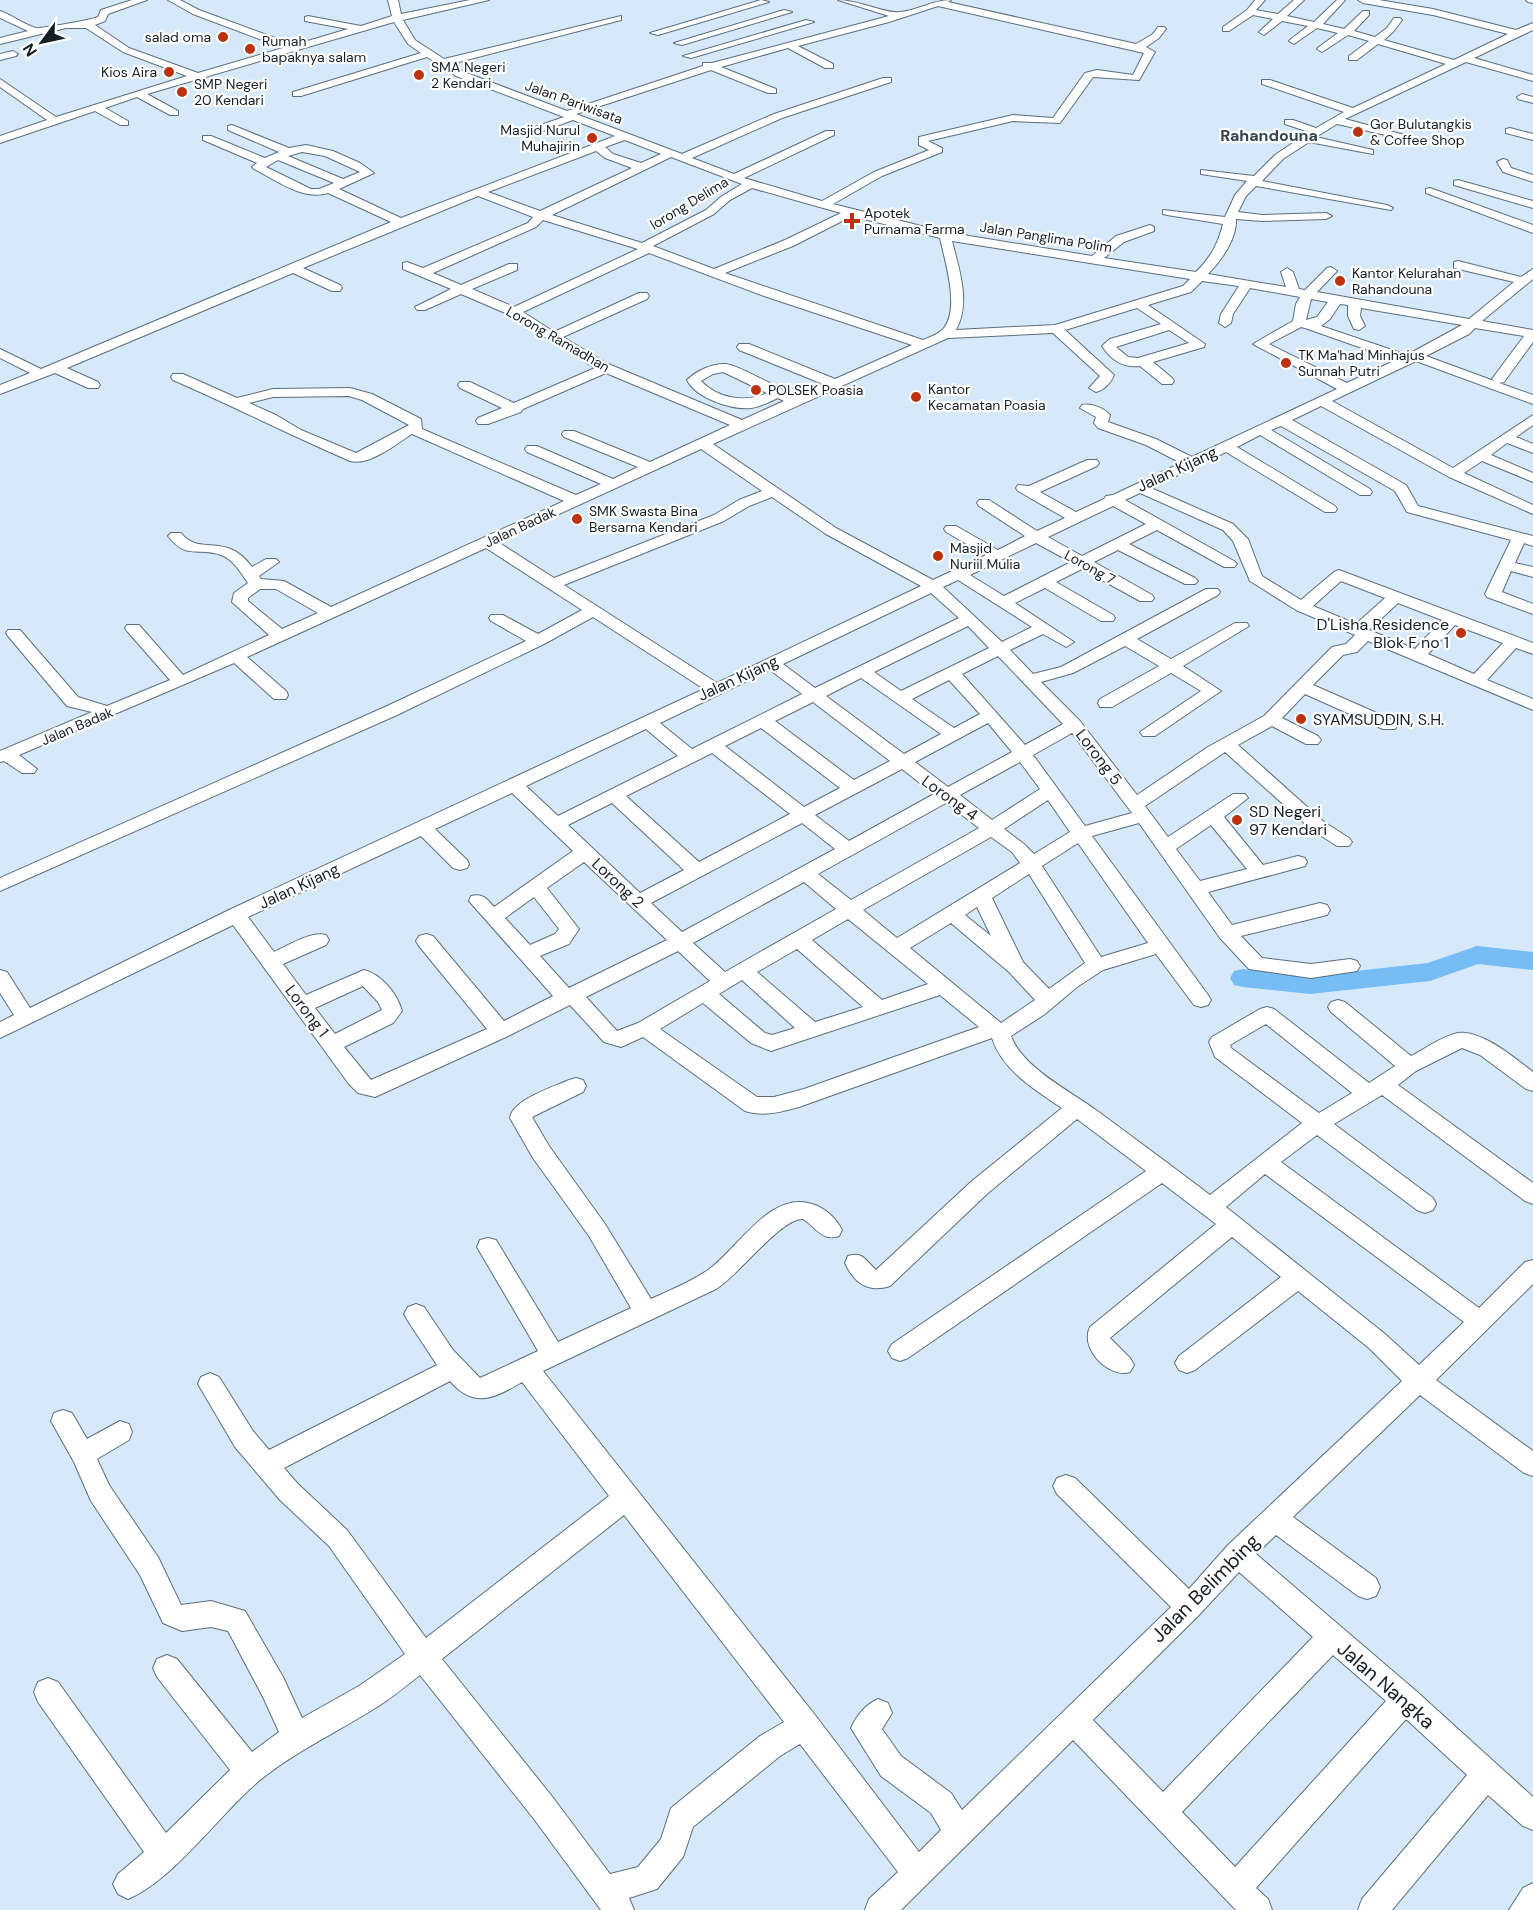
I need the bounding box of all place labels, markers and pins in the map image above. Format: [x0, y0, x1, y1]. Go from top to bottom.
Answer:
place label: salad oma [145, 28, 211, 46]
marker: salad oma [216, 30, 230, 44]
place label: Rumah bapaknya salam [262, 32, 366, 66]
marker: Rumah bapaknya salam [243, 42, 257, 56]
place label: SMA Negeri 2 Kendari [431, 58, 506, 92]
place label: Kios Aira [101, 63, 157, 81]
marker: Kios Aira [162, 65, 176, 79]
marker: SMA Negeri 2 Kendari [412, 68, 426, 82]
place label: SMP Negeri 20 Kendari [194, 75, 267, 109]
marker: SMP Negeri 20 Kendari [175, 85, 189, 99]
place label: Gor Bulutangkis & Coffee Shop [1370, 115, 1472, 149]
place label: Masjid Nurul Muhajirin [500, 121, 580, 155]
marker: Gor Bulutangkis & Coffee Shop [1351, 125, 1365, 139]
marker: Masjid Nurul Muhajirin [585, 131, 599, 145]
place label: Apotek Purnama Farma [864, 204, 965, 238]
marker: Apotek Purnama Farma [845, 214, 859, 228]
place label: Kantor Kelurahan Rahandouna [1352, 264, 1461, 298]
marker: Kantor Kelurahan Rahandouna [1333, 274, 1347, 288]
place label: TK Ma'had Minhajus Sunnah Putri [1298, 346, 1425, 380]
marker: TK Ma'had Minhajus Sunnah Putri [1279, 356, 1293, 370]
place label: Kantor Kecamatan Poasia [928, 380, 1046, 414]
place label: POLSEK Poasia [768, 381, 863, 399]
marker: POLSEK Poasia [749, 383, 763, 397]
marker: Kantor Kecamatan Poasia [909, 390, 923, 404]
place label: SMK Swasta Bina Bersama Kendari [589, 502, 698, 536]
marker: SMK Swasta Bina Bersama Kendari [570, 512, 584, 526]
place label: Masjid Nuriil Mulia [950, 539, 1020, 573]
marker: Masjid Nuriil Mulia [931, 549, 945, 563]
place label: D'Lisha Residence Blok F no 1 [1316, 614, 1449, 653]
marker: D'Lisha Residence Blok F no 1 [1454, 626, 1468, 640]
place label: SYAMSUDDIN, S.H. [1313, 709, 1444, 730]
marker: SYAMSUDDIN, S.H. [1294, 712, 1308, 726]
place label: SD Negeri 97 Kendari [1249, 801, 1327, 840]
marker: SD Negeri 97 Kendari [1230, 813, 1244, 827]

